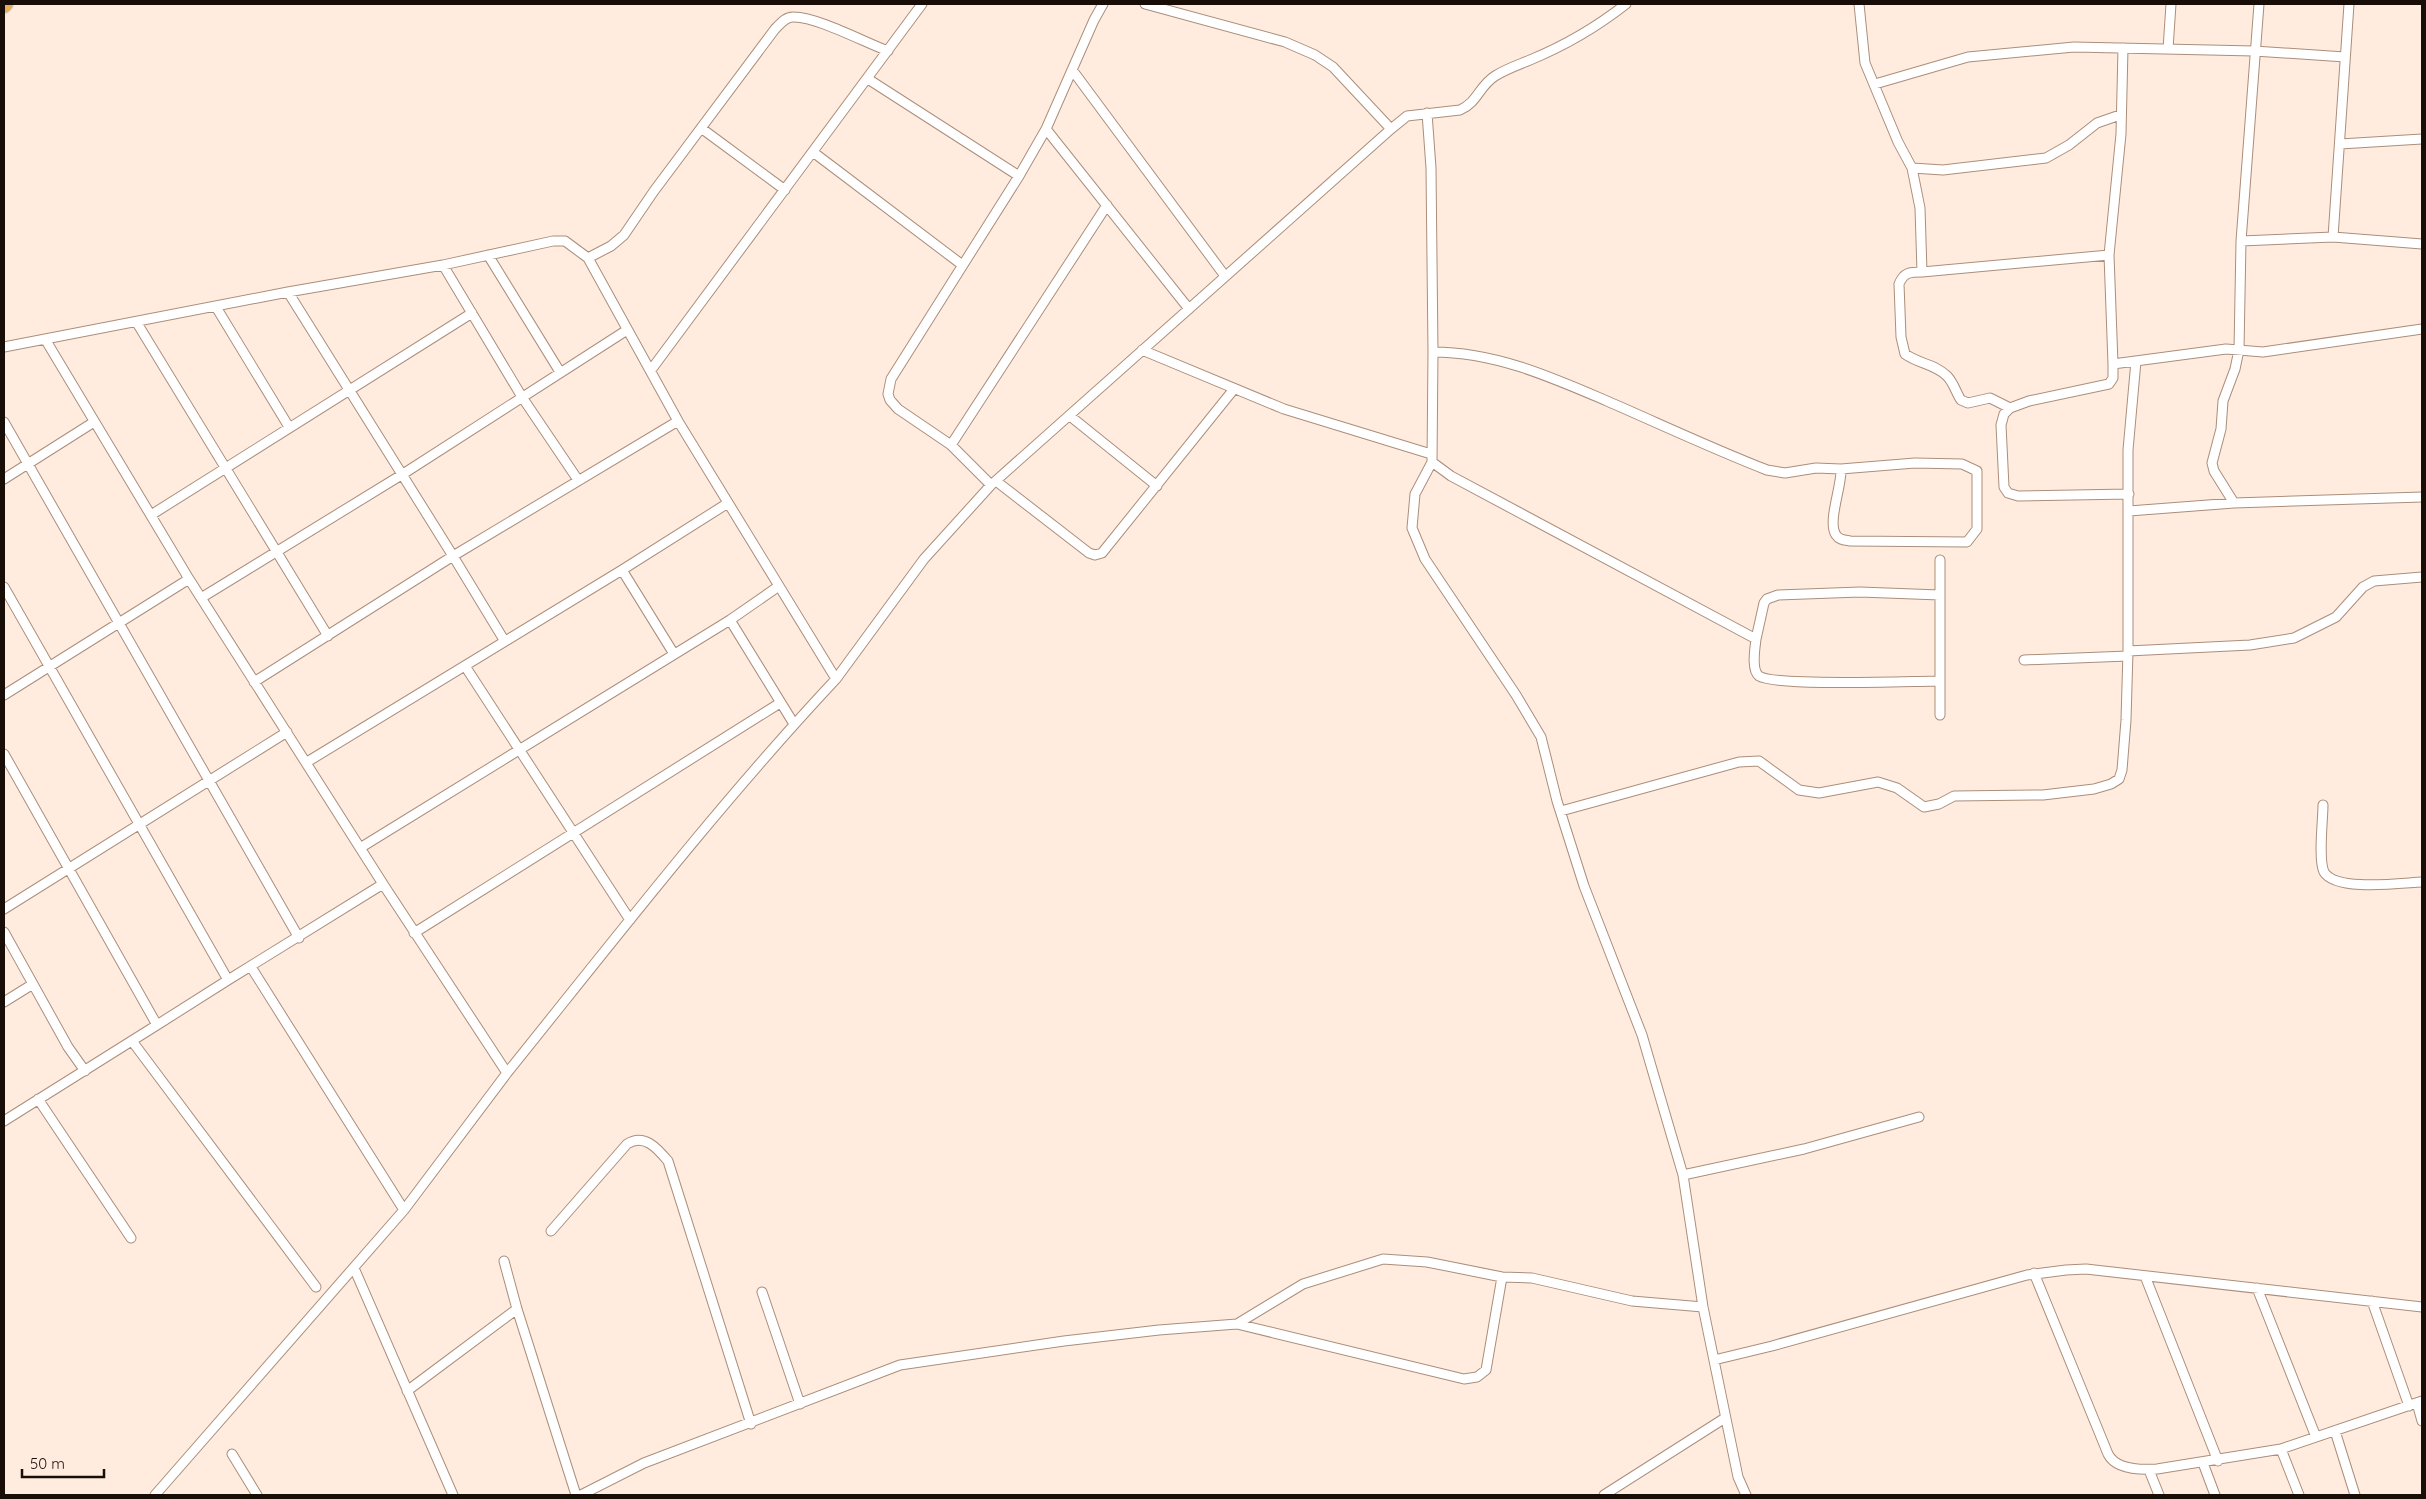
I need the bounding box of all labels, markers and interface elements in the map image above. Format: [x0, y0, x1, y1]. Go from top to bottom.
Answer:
scale bar [22, 1446, 105, 1478]
text: 50 m [30, 1454, 65, 1473]

